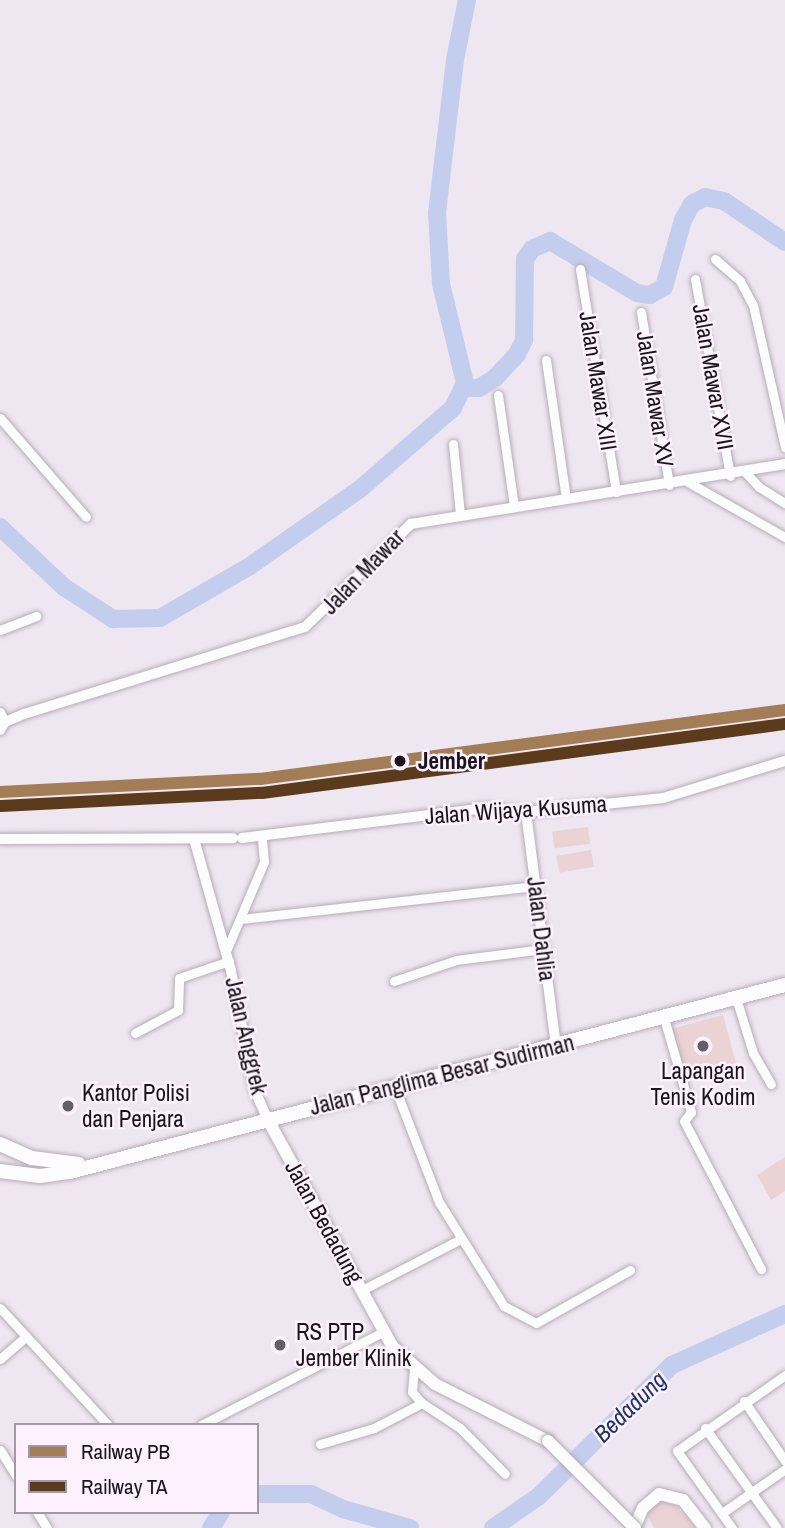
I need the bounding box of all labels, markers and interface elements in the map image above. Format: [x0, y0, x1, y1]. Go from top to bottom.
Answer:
street label: Jalan Mawar XVII [687, 302, 739, 452]
street label: Jalan Mawar XIII [573, 309, 623, 453]
street label: Jalan Mawar XV [631, 329, 679, 469]
street label: Jalan Mawar [316, 524, 410, 620]
place label: Jember [418, 747, 485, 775]
marker: Jember [388, 749, 412, 773]
street label: Jalan Wijaya Kusuma [424, 790, 608, 830]
street label: Jalan Dahlia [521, 875, 561, 983]
street label: Jalan Anggrek [219, 974, 273, 1098]
street label: Jalan Panglima Besar Sudirman [307, 1029, 577, 1121]
marker: Lapangan Tenis Kodim [695, 1038, 711, 1054]
place label: Lapangan Tenis Kodim [651, 1057, 755, 1111]
place label: Kantor Polisi dan Penjara [82, 1079, 190, 1133]
marker: Kantor Polisi dan Penjara [60, 1098, 76, 1114]
street label: Jalan Bedadung [279, 1156, 369, 1288]
place label: RS PTP Jember Klinik [296, 1318, 411, 1372]
marker: RS PTP Jember Klinik [270, 1335, 290, 1355]
water label: Bedadung [588, 1365, 672, 1449]
legend [14, 1423, 259, 1514]
text: Railway PB [81, 1437, 170, 1466]
text: Railway TA [81, 1472, 167, 1501]

